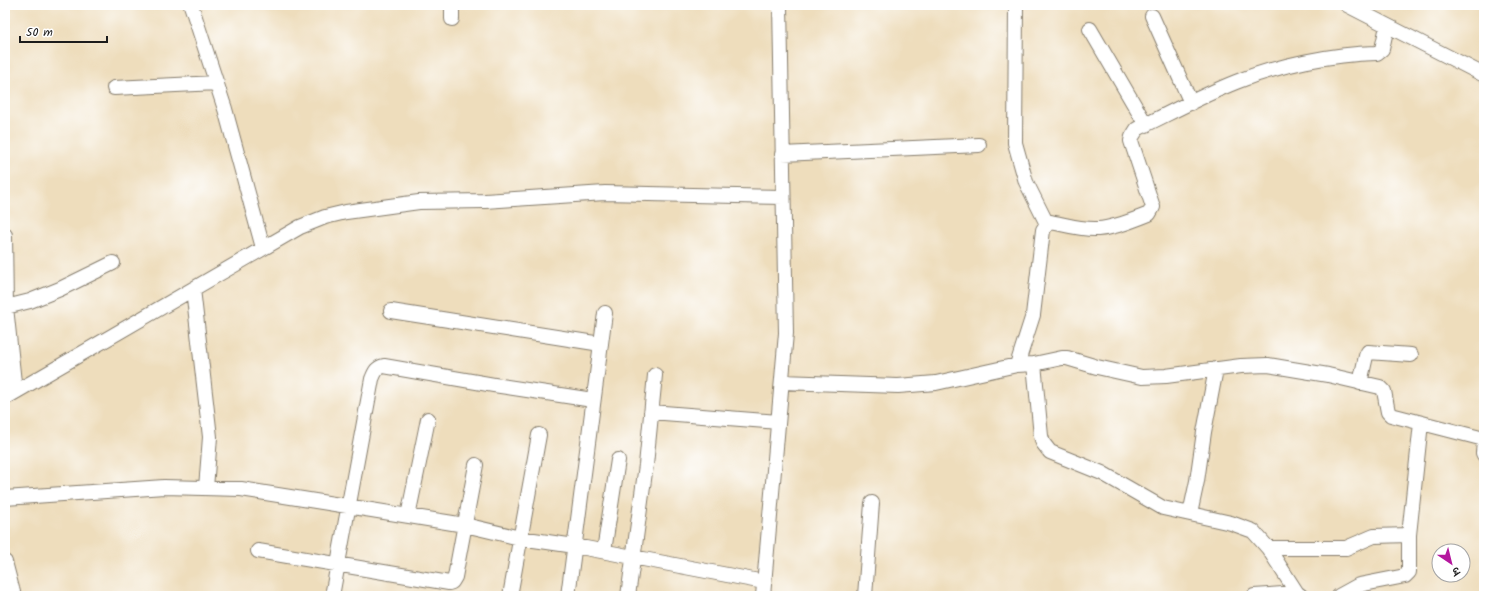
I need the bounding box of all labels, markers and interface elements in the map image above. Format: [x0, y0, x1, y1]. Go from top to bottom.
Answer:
scale bar [20, 18, 107, 44]
text: 50 m [26, 23, 53, 42]
north arrow [1431, 543, 1471, 583]
text: उ [1446, 561, 1464, 581]

